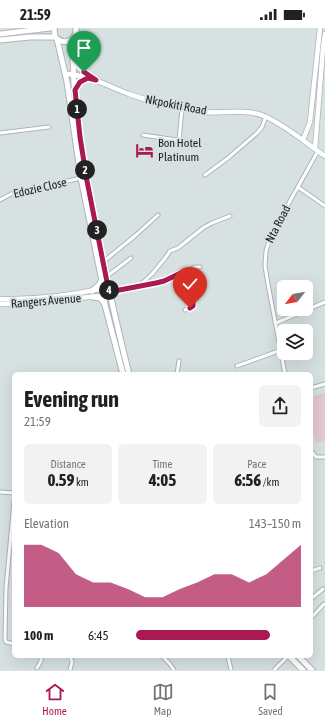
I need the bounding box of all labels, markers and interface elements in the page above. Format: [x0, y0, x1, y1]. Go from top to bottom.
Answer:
text: 21:59 [20, 6, 51, 23]
pin [67, 31, 101, 72]
icon: arrive [73, 37, 95, 59]
street label: Nkpokiti Road [144, 92, 208, 118]
pin: 1 [67, 99, 87, 119]
text: 1 [74, 103, 80, 115]
place label: Bon Hotel Platinum [158, 136, 202, 164]
hotel icon: Bon Hotel Platinum [135, 140, 155, 160]
pin: 2 [75, 160, 95, 180]
text: 2 [82, 164, 88, 176]
street label: Edozie Close [12, 175, 68, 201]
street label: Nta Road [263, 203, 293, 245]
pin: 3 [87, 220, 107, 240]
text: 3 [94, 224, 100, 236]
pin [173, 267, 207, 308]
icon: check [179, 273, 201, 295]
pin: 4 [99, 280, 119, 300]
north arrow [277, 280, 313, 316]
map controls [277, 280, 313, 360]
text: 4 [106, 284, 112, 296]
street label: Rangers Avenue [10, 291, 82, 311]
button: layers [277, 324, 313, 360]
button: share [259, 385, 301, 427]
text: Evening run [24, 386, 119, 412]
text: 21:59 [24, 414, 51, 429]
text: Distance [51, 458, 86, 470]
text: Time [152, 458, 173, 470]
text: Pace [247, 458, 267, 470]
text: 0.59 [48, 470, 75, 490]
text: 4:05 [149, 470, 176, 490]
text: 6:56 [234, 470, 261, 490]
text: km [75, 476, 89, 488]
text: /km [261, 476, 279, 488]
text: Elevation [24, 516, 69, 531]
text: 143–150 m [249, 516, 301, 531]
text: 100 m [24, 628, 53, 643]
text: 6:45 [88, 628, 109, 643]
tab: Home [42, 681, 67, 717]
tab: Map [152, 681, 174, 717]
tab: Saved [258, 681, 283, 717]

